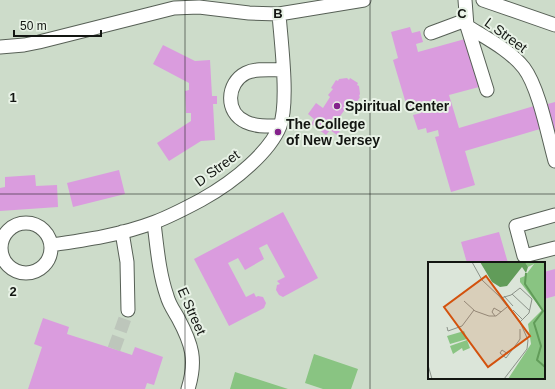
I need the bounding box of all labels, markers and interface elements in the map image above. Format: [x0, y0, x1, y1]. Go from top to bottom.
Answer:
text: B [273, 6, 283, 21]
text: C [457, 6, 467, 21]
scale bar [14, 12, 101, 38]
street label: L Street [482, 14, 530, 56]
text: 50 m [20, 19, 47, 33]
text: 1 [9, 90, 17, 105]
place label: Spiritual Center [345, 98, 450, 114]
marker: Spiritual Center [332, 101, 342, 111]
place label: The College of New Jersey [286, 116, 380, 148]
marker: The College of New Jersey [273, 127, 283, 137]
street label: D Street [192, 146, 243, 190]
inset map [428, 262, 545, 379]
text: 2 [9, 284, 17, 299]
street label: E Street [174, 285, 210, 337]

